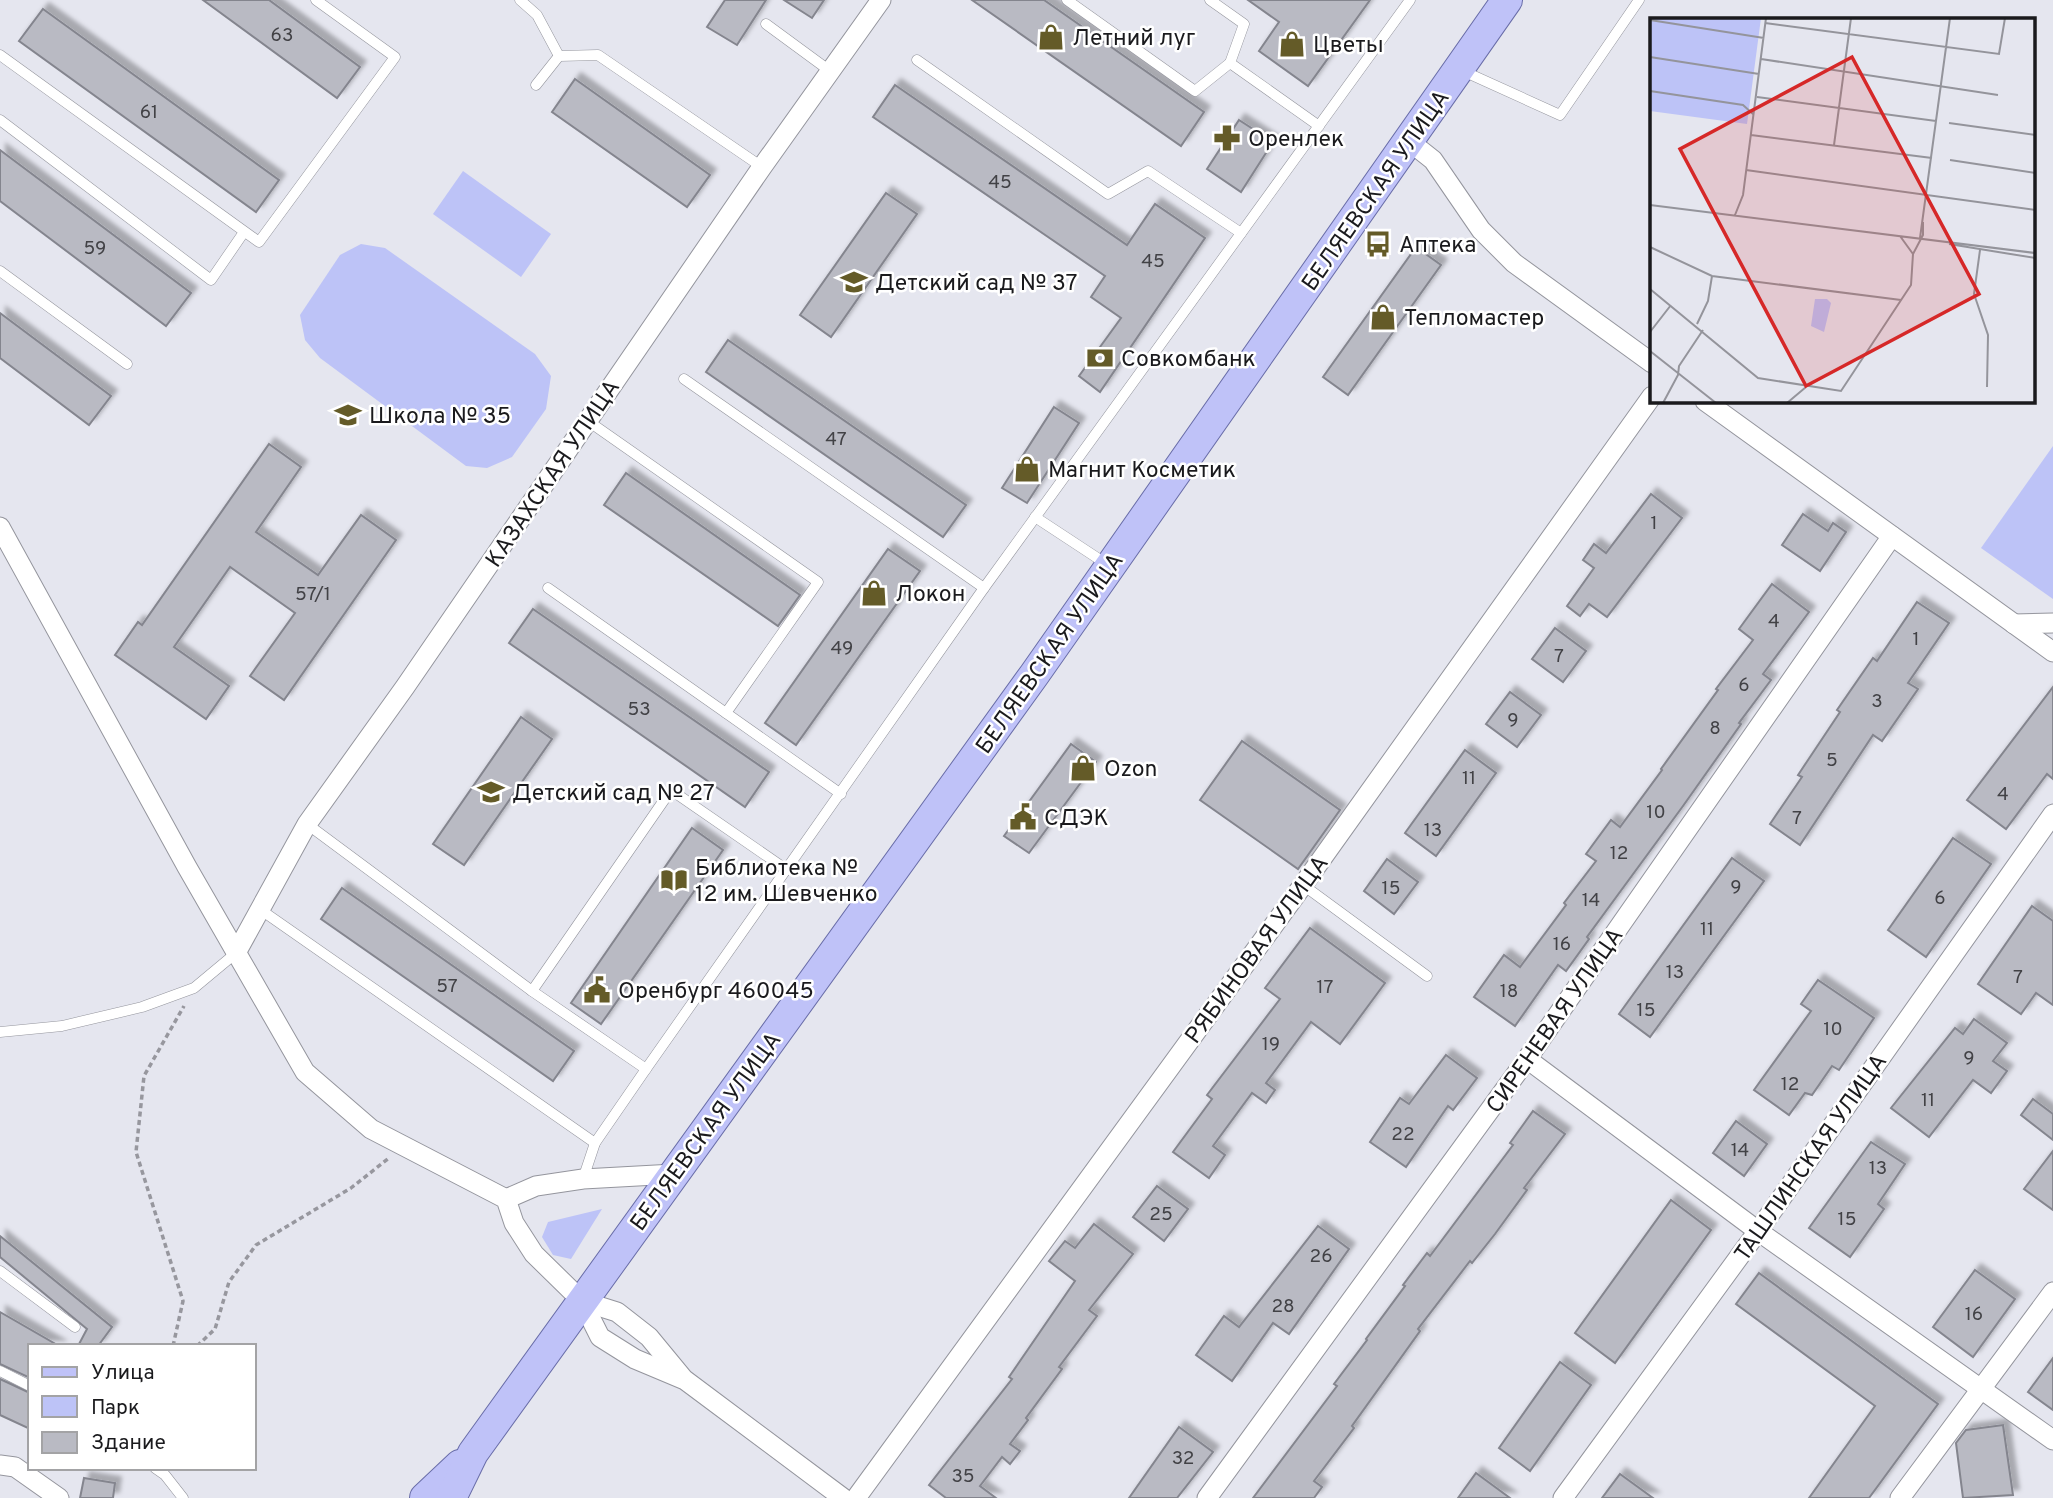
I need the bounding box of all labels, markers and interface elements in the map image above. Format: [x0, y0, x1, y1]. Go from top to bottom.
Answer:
inset map [1650, 18, 2036, 402]
shop icon: Летний луг [1036, 22, 1066, 52]
house number: 63 [271, 24, 293, 48]
place label: Летний луг [1072, 25, 1196, 54]
shop icon: Цветы [1277, 29, 1307, 59]
place label: Цветы [1313, 32, 1384, 61]
street label: БЕЛЯЕВСКАЯ УЛИЦА [1297, 85, 1457, 298]
house number: 61 [140, 101, 158, 125]
pharmacy icon: Оренлек [1212, 123, 1242, 153]
place label: Оренлек [1248, 126, 1344, 155]
house number: 45 [988, 171, 1012, 195]
bus stop icon: Аптека [1363, 229, 1393, 259]
place label: Аптека [1399, 232, 1476, 261]
house number: 59 [84, 237, 106, 261]
house number: 45 [1141, 250, 1165, 274]
school or university icon: Детский сад № 37 [839, 267, 869, 297]
place label: Детский сад № 37 [875, 270, 1078, 299]
shop icon: Тепломастер [1368, 302, 1398, 332]
place label: Тепломастер [1404, 305, 1544, 334]
bank icon: Совкомбанк [1085, 343, 1115, 373]
place label: Совкомбанк [1121, 346, 1256, 375]
street label: КАЗАХСКАЯ УЛИЦА [480, 375, 628, 574]
school or university icon: Школа № 35 [333, 400, 363, 430]
place label: Школа № 35 [369, 403, 511, 432]
house number: 47 [825, 428, 847, 452]
shop icon: Магнит Косметик [1012, 454, 1042, 484]
place label: Магнит Косметик [1048, 457, 1236, 486]
house number: 1 [1650, 512, 1658, 536]
street label: БЕЛЯЕВСКАЯ УЛИЦА [971, 548, 1131, 761]
shop icon: Локон [859, 578, 889, 608]
place label: Локон [895, 581, 965, 610]
house number: 57/1 [295, 583, 331, 607]
house number: 4 [1768, 610, 1780, 634]
house number: 1 [1912, 628, 1920, 652]
house number: 49 [831, 637, 853, 661]
house number: 7 [1554, 645, 1564, 669]
house number: 6 [1738, 674, 1750, 698]
house number: 3 [1871, 690, 1883, 714]
house number: 53 [627, 698, 651, 722]
house number: 9 [1507, 709, 1519, 733]
house number: 8 [1709, 717, 1721, 741]
house number: 5 [1826, 749, 1838, 773]
shop icon: Ozon [1068, 753, 1098, 783]
place label: Ozon [1104, 756, 1157, 785]
house number: 11 [1462, 767, 1476, 791]
school or university icon: Детский сад № 27 [476, 777, 506, 807]
place label: Детский сад № 27 [512, 780, 715, 809]
house number: 4 [1997, 783, 2009, 807]
house number: 10 [1646, 801, 1666, 825]
public building icon: СДЭК [1008, 802, 1038, 832]
place label: СДЭК [1044, 805, 1109, 834]
house number: 7 [1792, 807, 1802, 831]
house number: 13 [1424, 819, 1442, 843]
house number: 12 [1610, 842, 1628, 866]
street label: РЯБИНОВАЯ УЛИЦА [1180, 851, 1336, 1050]
place label: Библиотека № 12 им. Шевченко [695, 855, 878, 910]
library icon: Библиотека № 12 им. Шевченко [659, 865, 689, 895]
house number: 9 [1730, 876, 1742, 900]
house number: 15 [1382, 877, 1400, 901]
house number: 6 [1934, 887, 1946, 911]
house number: 14 [1582, 889, 1600, 913]
house number: 11 [1700, 918, 1714, 942]
street label: СИРЕНЕВАЯ УЛИЦА [1481, 923, 1631, 1120]
house number: 16 [1553, 933, 1571, 957]
house number: 13 [1666, 961, 1684, 985]
house number: 7 [2013, 966, 2023, 990]
house number: 57 [436, 975, 458, 999]
public building icon: Оренбург 460045 [582, 975, 612, 1005]
house number: 17 [1317, 976, 1334, 1000]
place label: Оренбург 460045 [618, 978, 814, 1007]
house number: 18 [1500, 980, 1518, 1004]
house number: 15 [1637, 999, 1655, 1023]
house number: 10 [1823, 1018, 1843, 1042]
street label: БЕЛЯЕВСКАЯ УЛИЦА [625, 1027, 789, 1238]
house number: 19 [1262, 1033, 1280, 1057]
house number: 9 [1963, 1047, 1975, 1071]
street label: ТАШЛИНСКАЯ УЛИЦА [1729, 1049, 1895, 1268]
house number: 12 [1781, 1073, 1799, 1097]
house number: 11 [1921, 1089, 1935, 1113]
house number: 22 [1391, 1123, 1415, 1147]
house number: 14 [1731, 1139, 1749, 1163]
house number: 13 [1869, 1157, 1887, 1181]
house number: 25 [1149, 1203, 1173, 1227]
house number: 15 [1838, 1208, 1856, 1232]
house number: 26 [1310, 1245, 1332, 1269]
house number: 28 [1271, 1295, 1295, 1319]
house number: 16 [1965, 1303, 1983, 1327]
legend [28, 1344, 256, 1470]
text: Улица [91, 1360, 155, 1387]
text: Парк [91, 1395, 140, 1422]
text: Здание [91, 1430, 166, 1457]
house number: 32 [1172, 1447, 1194, 1471]
house number: 35 [951, 1465, 975, 1489]

